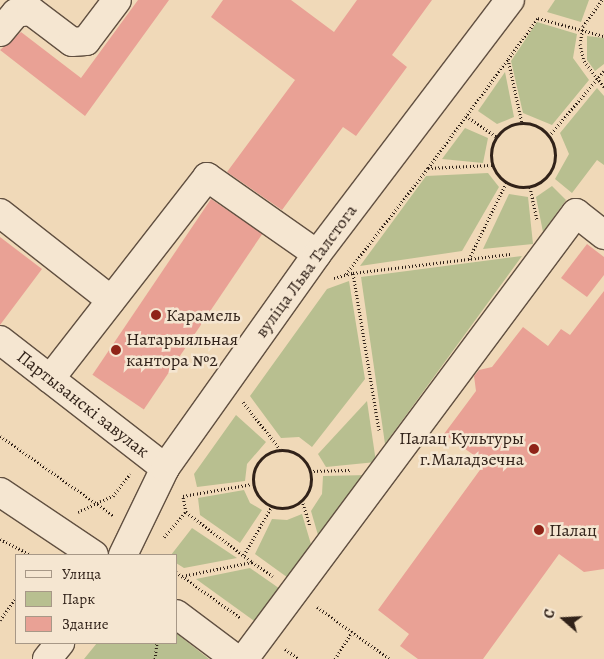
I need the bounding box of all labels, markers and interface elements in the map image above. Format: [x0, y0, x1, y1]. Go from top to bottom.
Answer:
street label: вуліца Льва Талстога [250, 200, 362, 342]
place label: Карамель [166, 304, 240, 326]
marker: Карамель [150, 309, 162, 321]
place label: Натарыяльная кантора №2 [126, 329, 238, 372]
marker: Натарыяльная кантора №2 [110, 344, 122, 356]
street label: Партызанскі завулак [13, 346, 153, 462]
place label: Палац Культуры г.Маладзечна [399, 428, 524, 470]
marker: Палац Культуры г.Маладзечна [528, 443, 540, 455]
place label: Палац [549, 519, 597, 541]
marker: Палац [533, 524, 545, 536]
legend [15, 554, 178, 644]
text: Улица [62, 564, 101, 584]
text: Парк [62, 589, 95, 609]
north arrow [539, 594, 589, 644]
text: С [539, 607, 560, 621]
text: Здание [62, 614, 109, 634]

